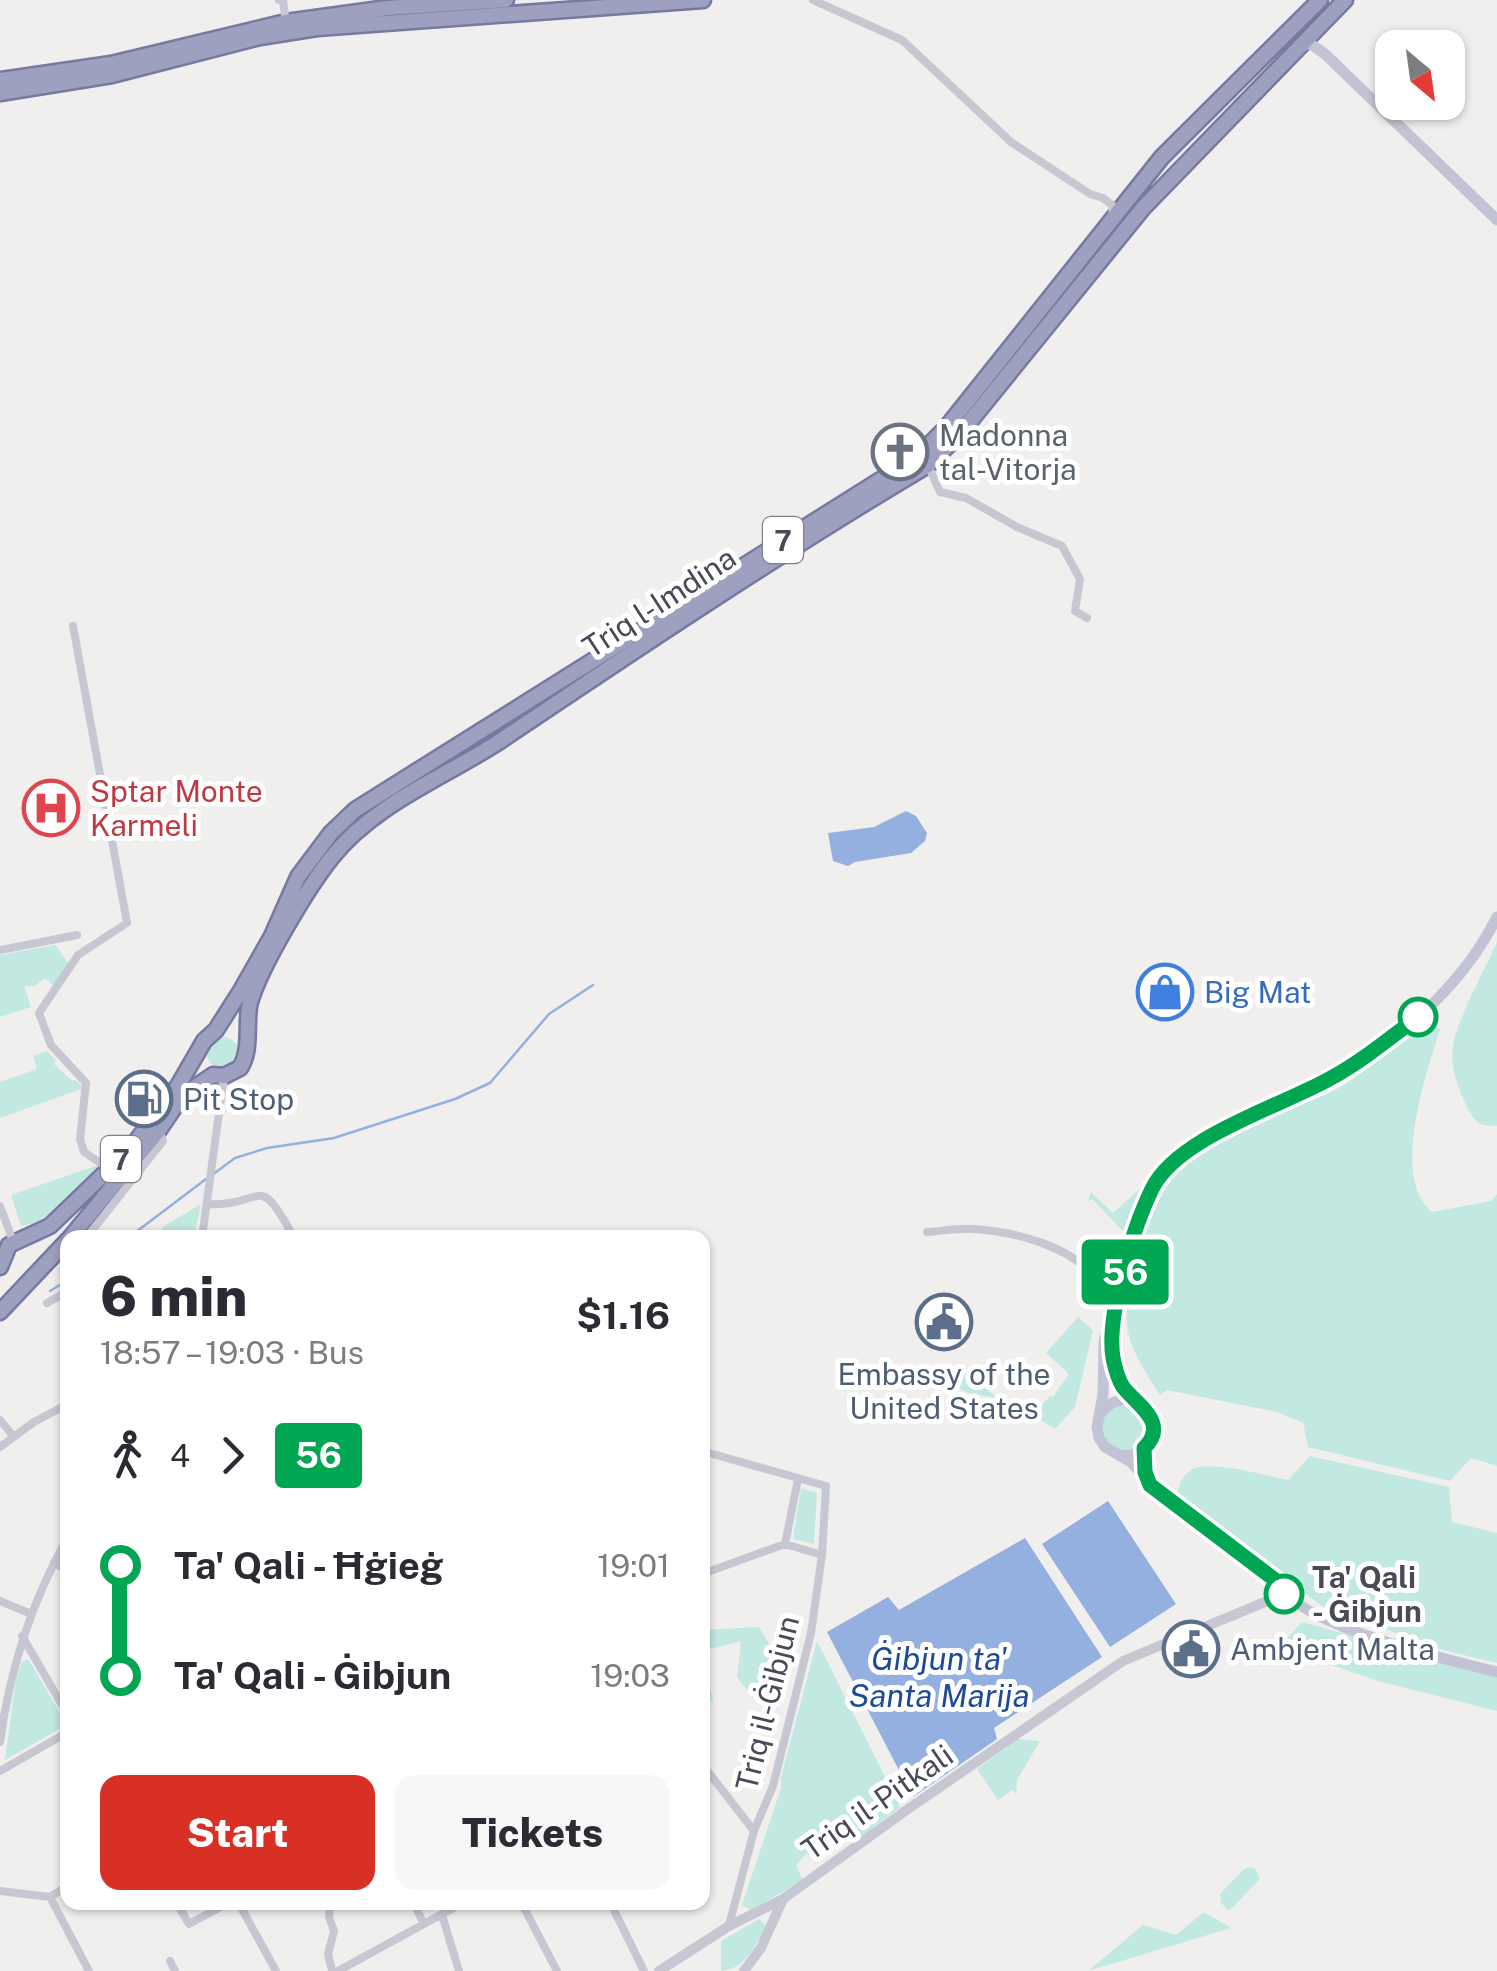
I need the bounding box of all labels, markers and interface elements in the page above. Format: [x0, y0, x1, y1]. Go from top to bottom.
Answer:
north arrow [1375, 30, 1465, 120]
map controls [1375, 30, 1465, 120]
place label: Madonna tal-Vitorja [939, 417, 1077, 487]
church icon: Madonna tal-Vitorja [870, 422, 930, 482]
road number: 7 [763, 517, 803, 563]
street label: Triq l-Imdina [576, 539, 742, 665]
place label: Sptar Monte Karmeli [90, 773, 263, 843]
hospital icon: Sptar Monte Karmeli [21, 778, 81, 838]
shop icon: Big Mat [1135, 962, 1195, 1022]
place label: Big Mat [1204, 974, 1312, 1010]
unlabelled marker [1399, 998, 1437, 1036]
fuel station icon: Pit Stop [114, 1069, 174, 1129]
place label: Pit Stop [183, 1081, 294, 1117]
road number: 7 [101, 1136, 141, 1182]
line badge: 56 [1080, 1240, 1170, 1304]
text: 56 [1102, 1252, 1148, 1293]
text: 6 min [100, 1264, 248, 1328]
public building icon: Embassy of the United States [914, 1292, 974, 1352]
text: $1.16 [576, 1293, 670, 1338]
text: 18:57 – 19:03 · Bus [100, 1334, 364, 1371]
place label: Embassy of the United States [838, 1356, 1050, 1426]
icon: walk [100, 1428, 155, 1483]
icon: forward [205, 1428, 260, 1483]
text: 56 [295, 1435, 342, 1476]
text: 4 [170, 1437, 190, 1474]
text: Ta' Qali - Ħġieġ [174, 1543, 444, 1588]
text: 19:01 [597, 1547, 670, 1584]
place label: Ta' Qali - Ġibjun [1312, 1559, 1422, 1629]
marker: Ta' Qali - Ġibjun [1265, 1575, 1303, 1613]
street label: Triq il-Ġibjun [728, 1612, 806, 1794]
public building icon: Ambjent Malta [1161, 1619, 1221, 1679]
place label: Ambjent Malta [1230, 1631, 1435, 1667]
water label: Ġibjun ta' Santa Marija [848, 1640, 1030, 1714]
text: Ta' Qali - Ġibjun [174, 1653, 451, 1698]
text: 19:03 [590, 1657, 670, 1694]
street label: Triq il-Pitkali [795, 1737, 959, 1867]
button: Start [100, 1775, 375, 1890]
button: Tickets [395, 1775, 670, 1890]

